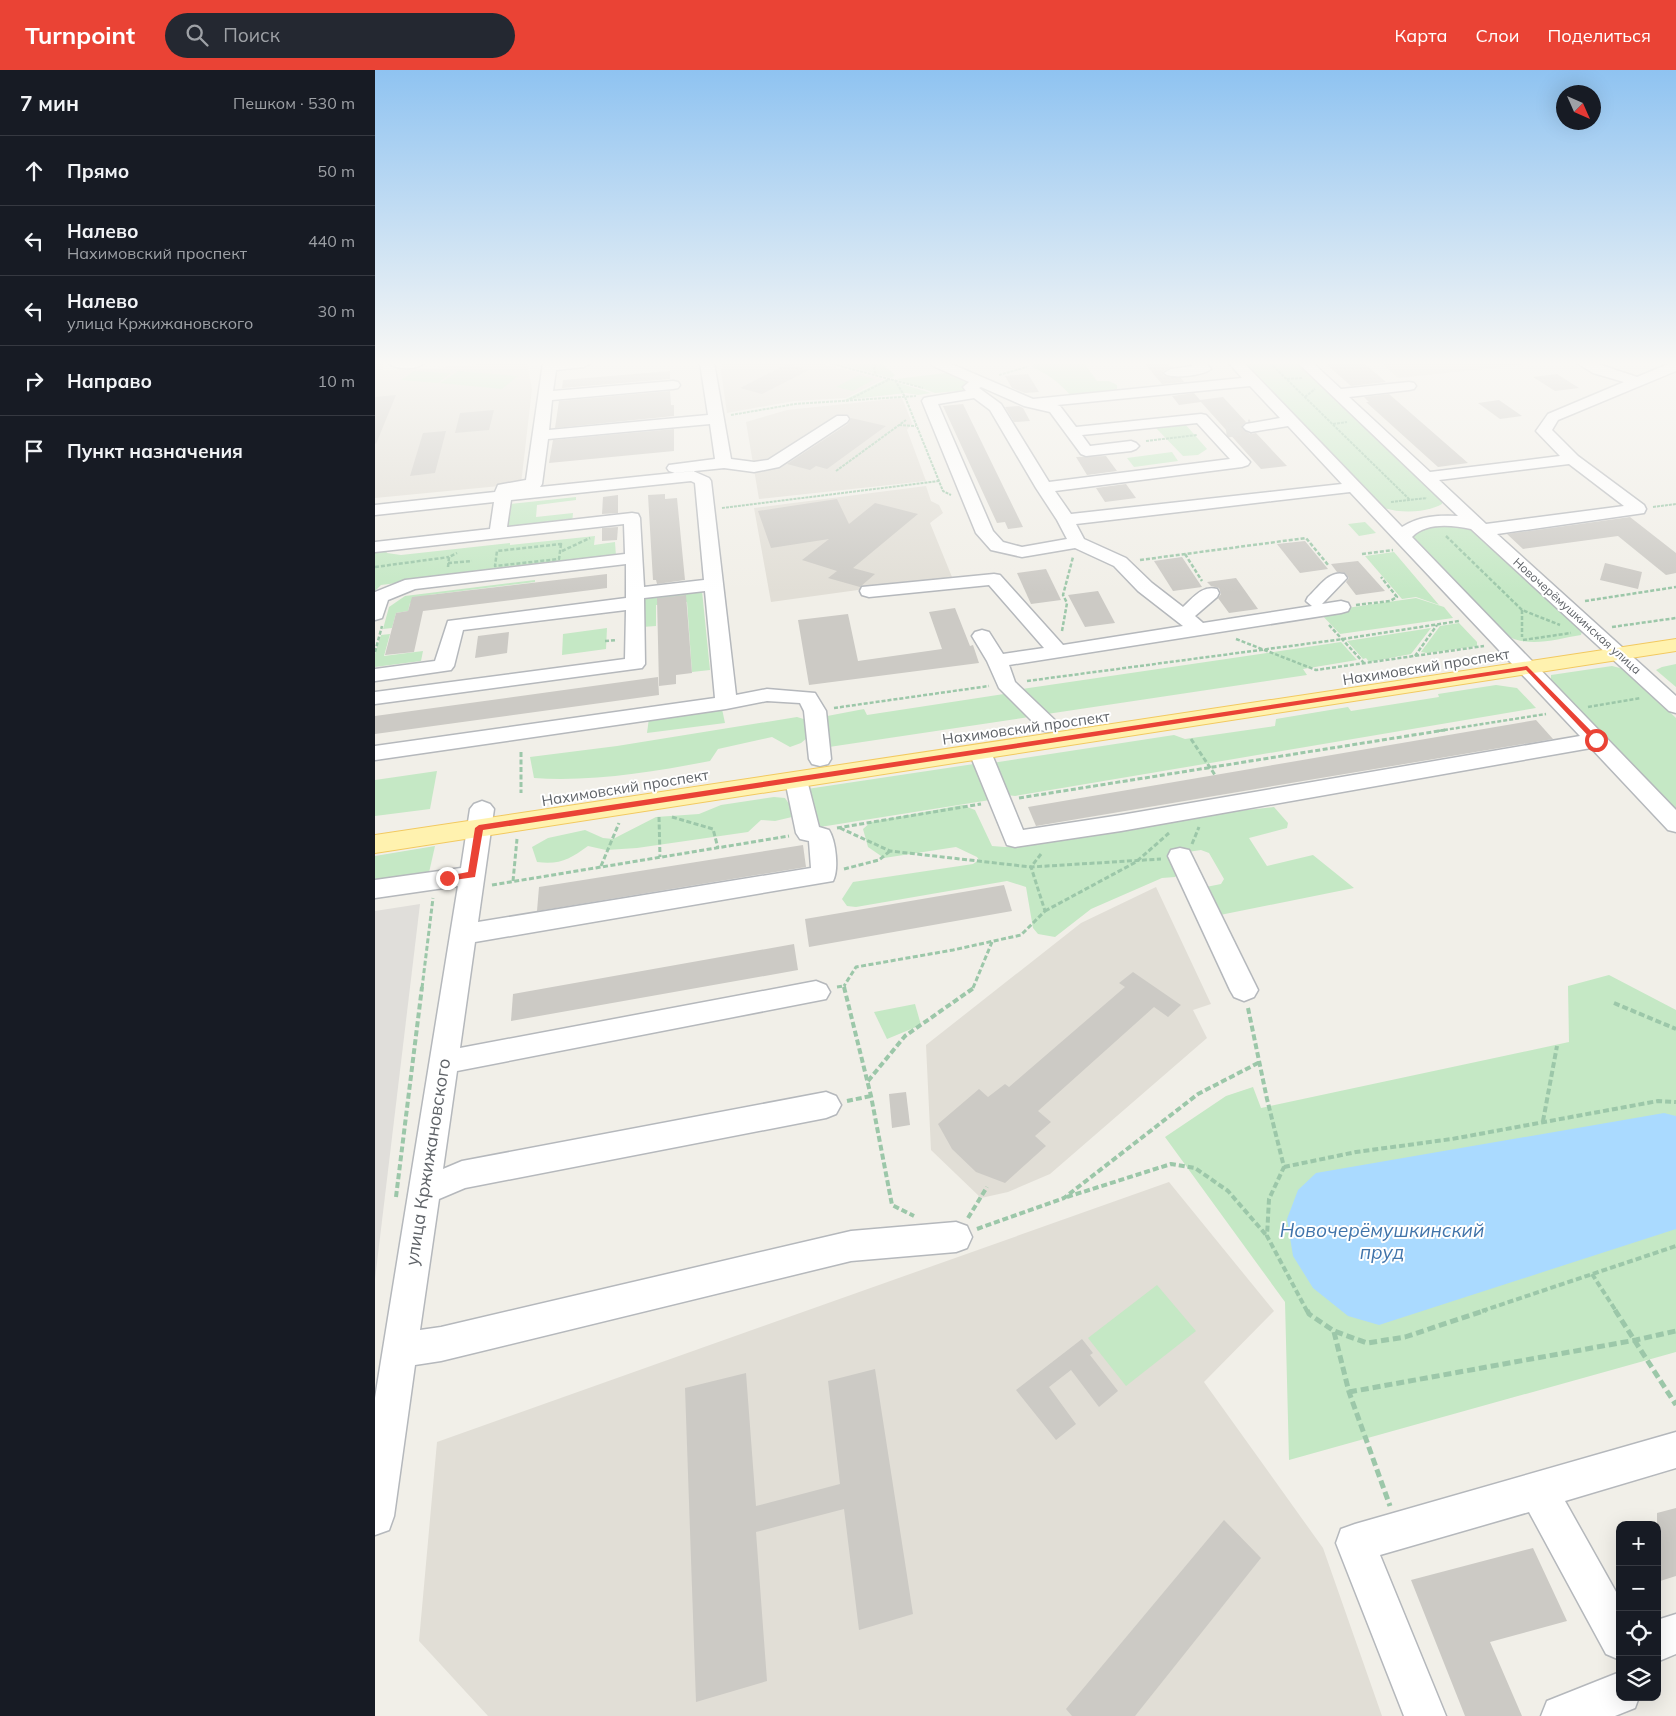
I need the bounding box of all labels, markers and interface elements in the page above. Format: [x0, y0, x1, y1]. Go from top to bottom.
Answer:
search box [165, 13, 515, 58]
text: Turnpoint [25, 20, 135, 50]
icon: search [183, 21, 211, 49]
text: Поиск [223, 23, 280, 47]
text: Карта [1395, 24, 1447, 47]
text: Слои [1475, 24, 1520, 47]
text: Поделиться [1548, 24, 1651, 47]
north arrow [1556, 85, 1601, 130]
text: 7 мин [20, 90, 79, 116]
text: Пешком · 530 m [233, 93, 355, 113]
icon: ahead [20, 157, 48, 185]
text: Прямо [67, 159, 129, 183]
text: 50 m [318, 161, 355, 181]
text: Налево [67, 219, 139, 243]
icon: left [20, 227, 48, 255]
text: 440 m [308, 231, 355, 251]
text: Нахимовский проспект [67, 243, 247, 263]
text: Налево [67, 289, 139, 313]
icon: left [20, 297, 48, 325]
text: 30 m [318, 301, 355, 321]
text: улица Кржижановского [67, 313, 253, 333]
icon: right [20, 367, 48, 395]
text: Направо [67, 369, 152, 393]
text: 10 m [318, 371, 355, 391]
icon: arrive [20, 437, 48, 465]
text: Пункт назначения [67, 439, 243, 463]
street label: Новочерёмушкинская улица [1510, 554, 1644, 677]
street label: Нахимовский проспект [1341, 644, 1511, 689]
street label: Нахимовский проспект [941, 706, 1111, 749]
route start [1585, 729, 1608, 752]
street label: Нахимовский проспект [540, 765, 710, 810]
route end [436, 867, 459, 890]
street label: улица Кржижановского [400, 1057, 455, 1267]
water label: Новочерёмушкинский пруд [1280, 1218, 1484, 1264]
map controls [1616, 1521, 1661, 1701]
button: + [1616, 1521, 1661, 1566]
button: − [1616, 1566, 1661, 1611]
button: locate [1616, 1611, 1661, 1656]
button: layers [1616, 1656, 1661, 1701]

